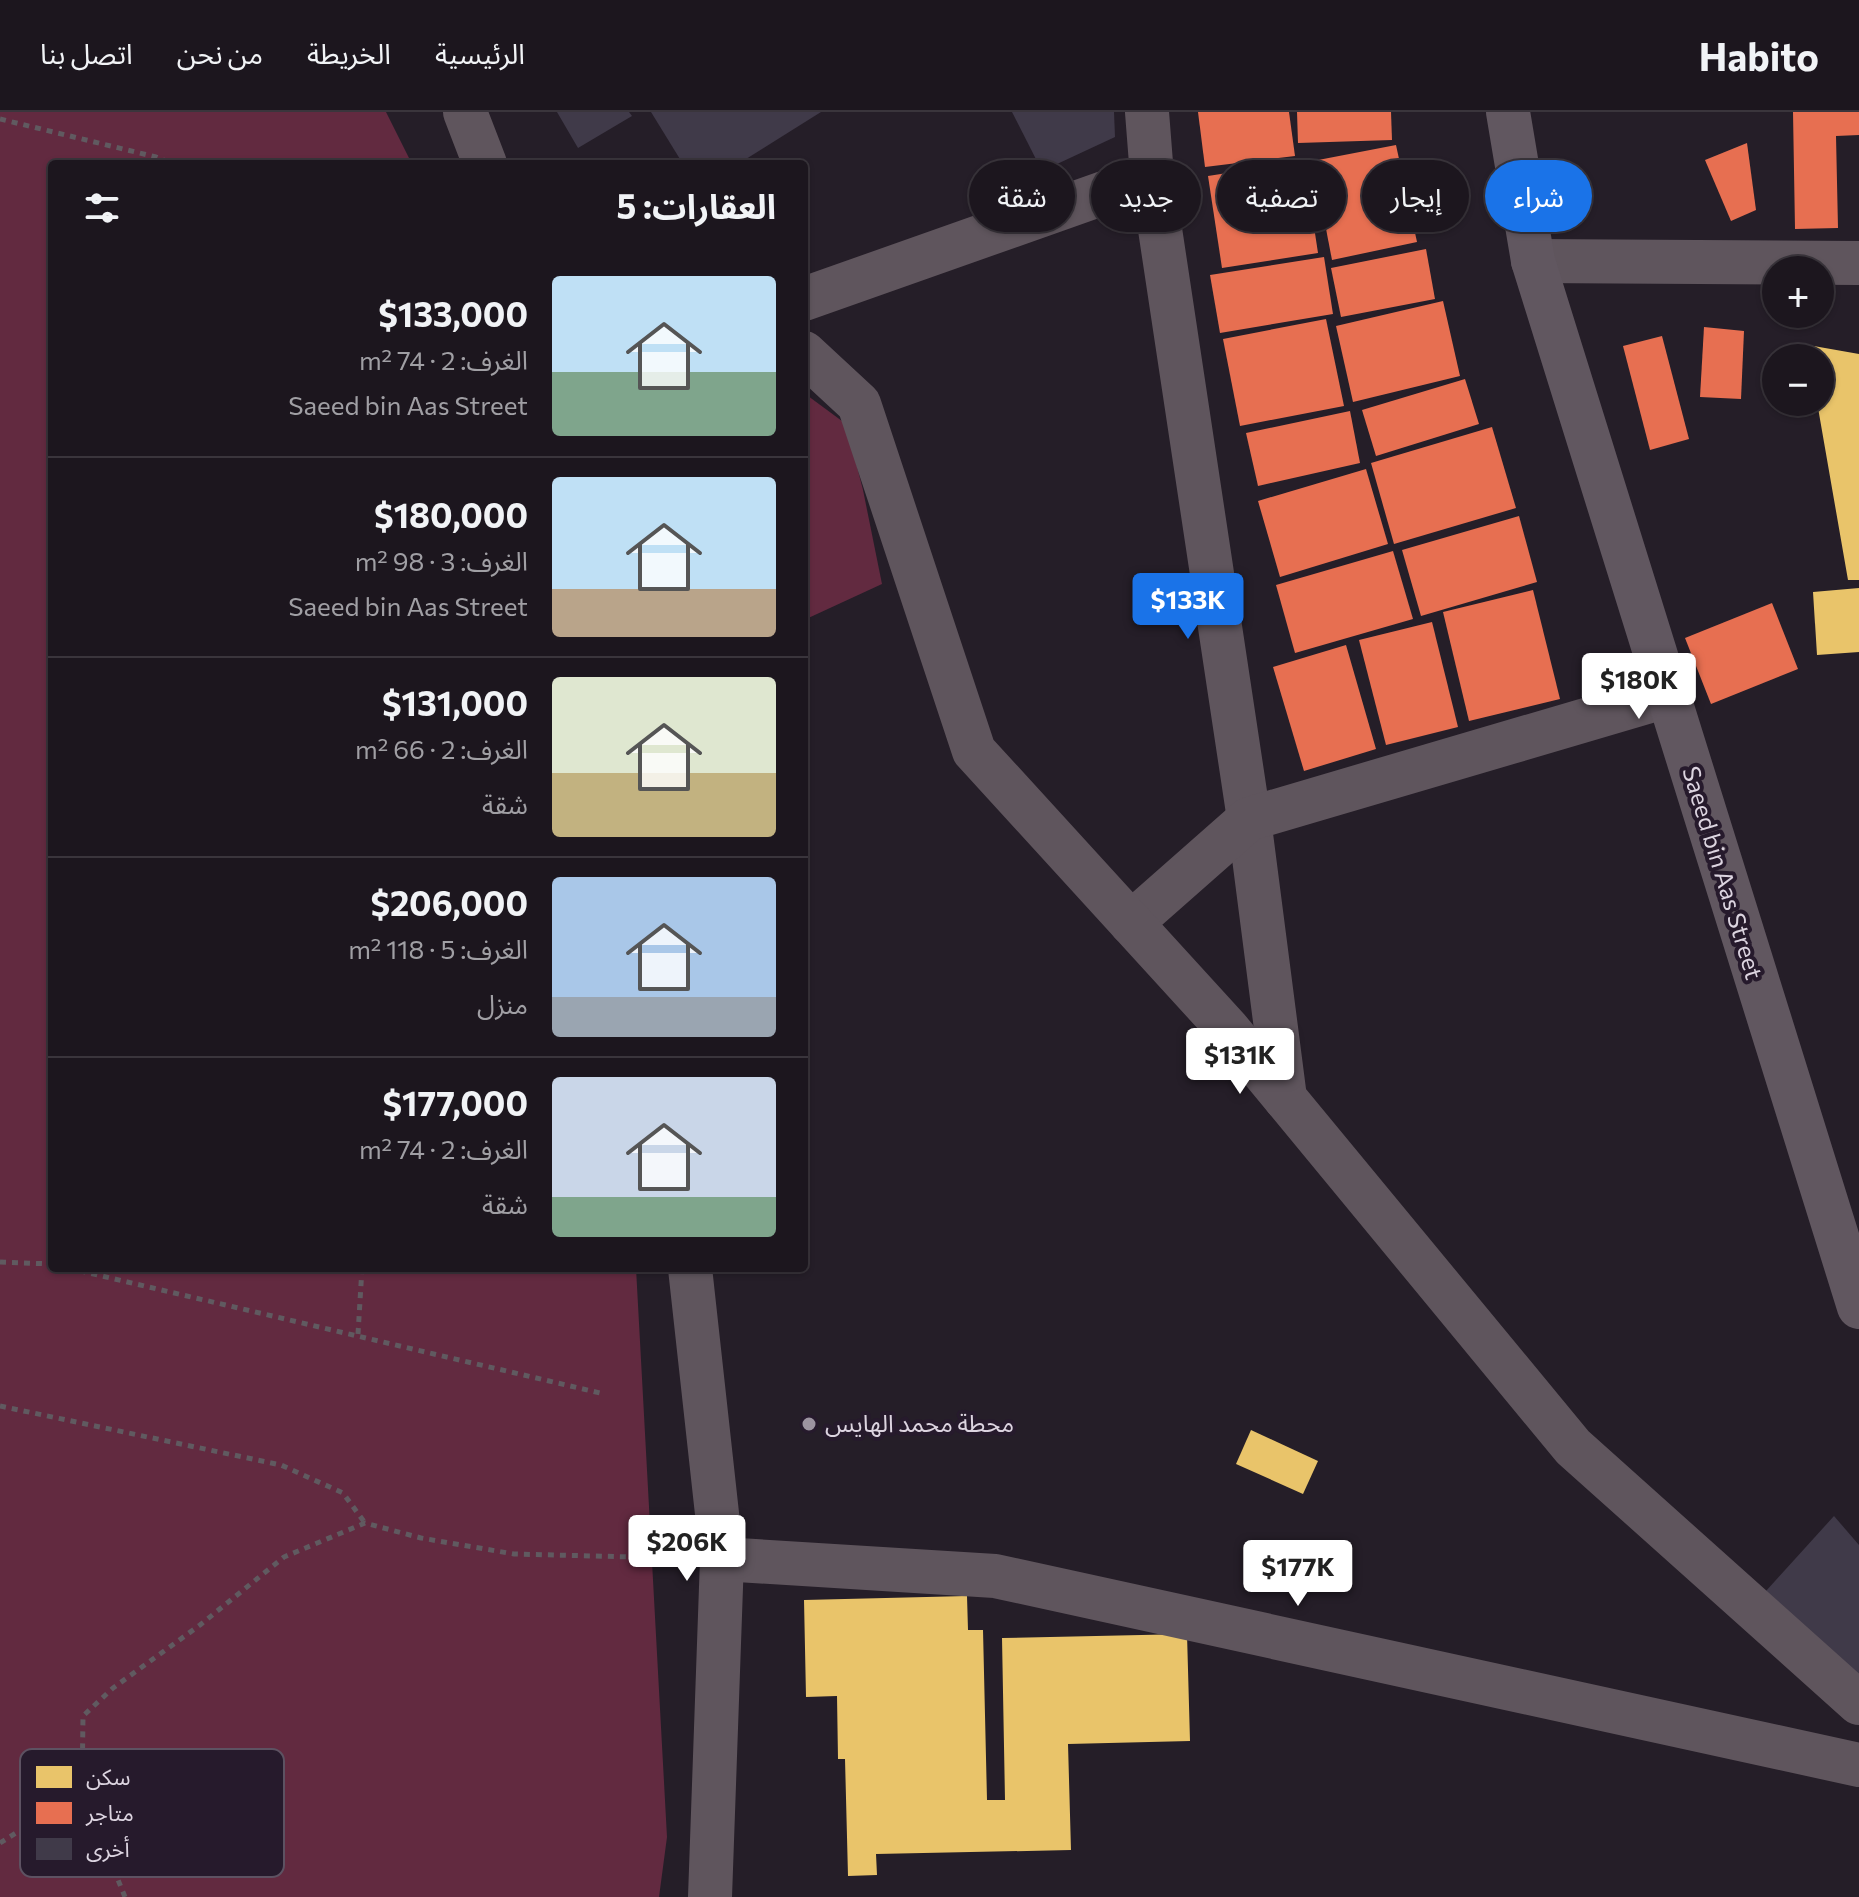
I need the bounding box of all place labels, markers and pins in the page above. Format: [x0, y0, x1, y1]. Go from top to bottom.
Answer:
pin: $133K [1132, 573, 1244, 641]
pin: $180K [1583, 653, 1695, 721]
pin: $131K [1184, 1028, 1296, 1096]
place label: محطة محمد الهايس [825, 1408, 1014, 1437]
marker: محطة محمد الهايس [800, 1415, 818, 1433]
pin: $206K [631, 1515, 743, 1583]
pin: $177K [1242, 1540, 1354, 1608]

